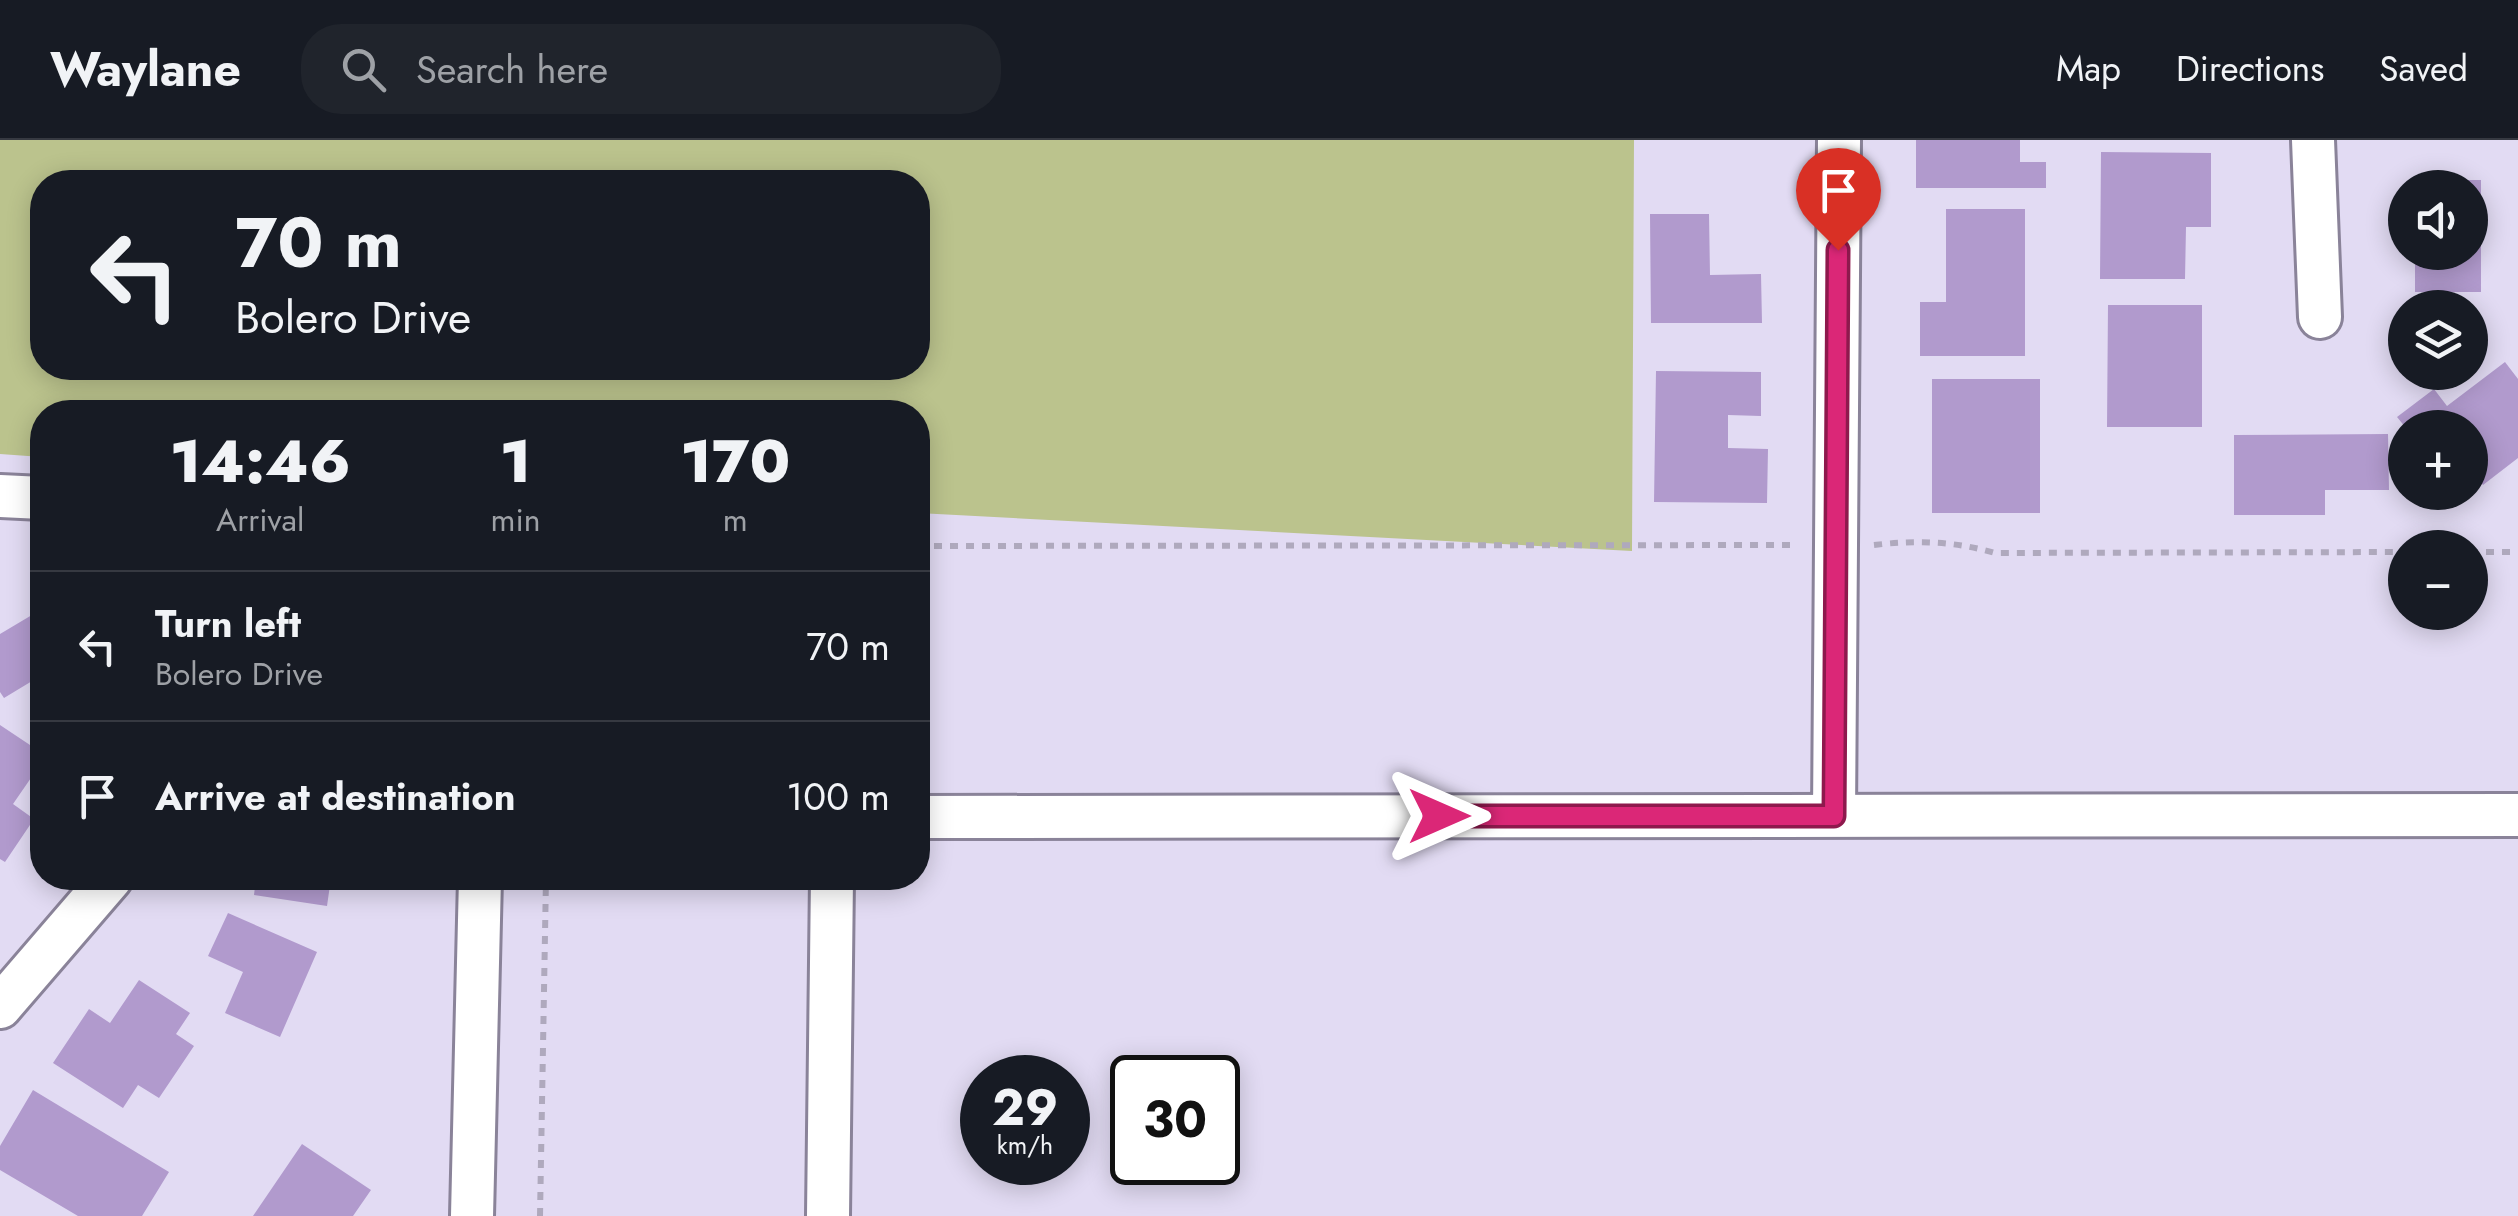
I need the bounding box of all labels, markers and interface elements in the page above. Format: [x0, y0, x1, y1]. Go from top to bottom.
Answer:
search box [301, 24, 1001, 114]
text: Waylane [50, 35, 241, 104]
icon: search [336, 42, 391, 97]
text: Search here [416, 42, 608, 97]
text: Map [2056, 44, 2121, 94]
text: Directions [2176, 44, 2324, 94]
text: Saved [2379, 44, 2468, 94]
pin [1796, 148, 1881, 251]
icon: arrive [1811, 163, 1866, 218]
map controls [2388, 170, 2488, 630]
button: sound [2388, 170, 2488, 270]
text: 70 m [235, 192, 402, 293]
icon: left [70, 210, 200, 340]
text: Bolero Drive [235, 285, 471, 350]
button: layers [2388, 290, 2488, 390]
button: + [2388, 410, 2488, 510]
text: 14:46 [170, 418, 351, 505]
text: 1 [500, 418, 531, 505]
text: 170 [680, 418, 790, 505]
text: Arrival [216, 497, 304, 543]
text: min [490, 497, 541, 543]
text: m [723, 497, 748, 543]
button: − [2388, 530, 2488, 630]
text: Turn left [155, 596, 301, 651]
icon: left [70, 619, 125, 674]
text: 70 m [806, 619, 890, 674]
text: Bolero Drive [155, 651, 323, 697]
position arrow [1387, 764, 1491, 868]
icon: arrive [70, 769, 125, 824]
text: Arrive at destination [155, 769, 516, 824]
text: 100 m [786, 769, 890, 824]
speed limit sign: 30 [1110, 1055, 1240, 1185]
text: 29 [992, 1071, 1058, 1144]
text: km/h [997, 1127, 1053, 1163]

